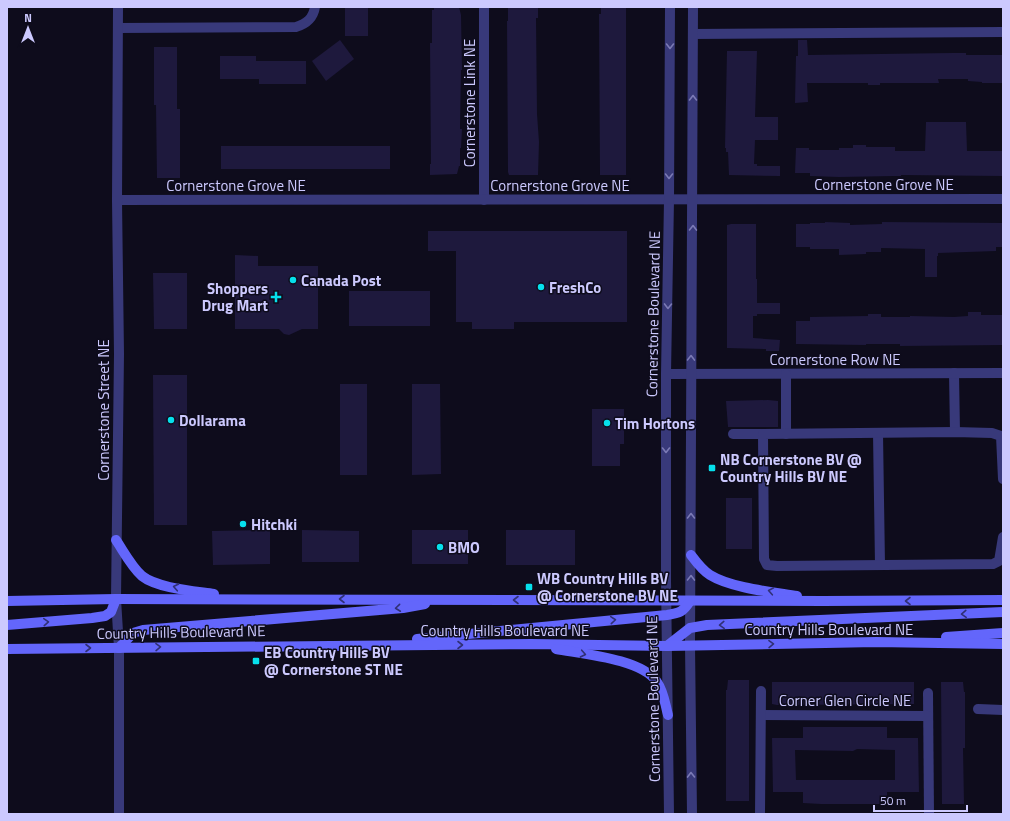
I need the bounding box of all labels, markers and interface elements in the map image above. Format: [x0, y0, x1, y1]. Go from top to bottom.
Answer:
north arrow [8, 8, 48, 48]
text: N [24, 10, 32, 26]
street label: Cornerstone Link NE [458, 39, 481, 167]
one-way arrow [666, 43, 674, 49]
one-way arrow [689, 95, 697, 101]
one-way arrow [665, 173, 673, 179]
street label: Cornerstone Grove NE [814, 173, 954, 196]
street label: Cornerstone Grove NE [166, 174, 306, 197]
street label: Cornerstone Grove NE [490, 174, 630, 197]
one-way arrow [688, 225, 697, 231]
street label: Cornerstone Boulevard NE [640, 231, 666, 397]
place label: Canada Post [301, 269, 382, 292]
marker: Canada Post [288, 275, 298, 285]
place label: FreshCo [549, 276, 601, 299]
place label: Shoppers Drug Mart [202, 277, 269, 317]
marker: FreshCo [536, 282, 546, 292]
marker: Shoppers Drug Mart [271, 292, 281, 302]
one-way arrow [663, 303, 672, 309]
street label: Cornerstone Street NE [92, 339, 115, 481]
street label: Cornerstone Row NE [769, 348, 901, 371]
one-way arrow [687, 355, 695, 361]
place label: Dollarama [179, 409, 246, 432]
place label: Tim Hortons [615, 412, 695, 435]
marker: Dollarama [166, 415, 176, 425]
marker: Tim Hortons [602, 418, 612, 428]
one-way arrow [662, 447, 670, 453]
place label: NB Cornerstone BV @ Country Hills BV NE [720, 448, 862, 488]
marker: NB Cornerstone BV @ Country Hills BV NE [707, 463, 717, 473]
place label: Hitchki [251, 513, 297, 536]
one-way arrow [687, 513, 695, 519]
marker: Hitchki [238, 519, 248, 529]
place label: BMO [448, 536, 480, 559]
marker: BMO [435, 542, 445, 552]
place label: WB Country Hills BV @ Cornerstone BV NE [537, 567, 678, 607]
one-way arrow [687, 575, 695, 581]
marker: WB Country Hills BV @ Cornerstone BV NE [524, 582, 534, 592]
one-way arrow [173, 584, 179, 592]
one-way arrow [768, 588, 774, 596]
one-way arrow [339, 595, 345, 603]
one-way arrow [513, 596, 519, 604]
one-way arrow [905, 597, 911, 605]
one-way arrow [395, 604, 401, 613]
one-way arrow [961, 609, 967, 618]
one-way arrow [610, 616, 616, 625]
street label: Cornerstone Boulevard NE [640, 616, 666, 782]
one-way arrow [43, 617, 49, 626]
street label: Country Hills Boulevard NE [745, 618, 913, 641]
street label: Country Hills Boulevard NE [96, 619, 266, 645]
street label: Country Hills Boulevard NE [421, 619, 589, 642]
one-way arrow [719, 620, 725, 629]
one-way arrow [768, 640, 774, 648]
place label: EB Country Hills BV @ Cornerstone ST NE [264, 641, 403, 681]
one-way arrow [457, 641, 463, 649]
one-way arrow [155, 643, 161, 651]
one-way arrow [85, 644, 91, 652]
one-way arrow [580, 649, 586, 658]
marker: EB Country Hills BV @ Cornerstone ST NE [251, 656, 261, 666]
street label: Corner Glen Circle NE [779, 689, 911, 712]
one-way arrow [687, 772, 696, 778]
scale bar [874, 787, 967, 813]
text: 50 m [880, 791, 906, 810]

